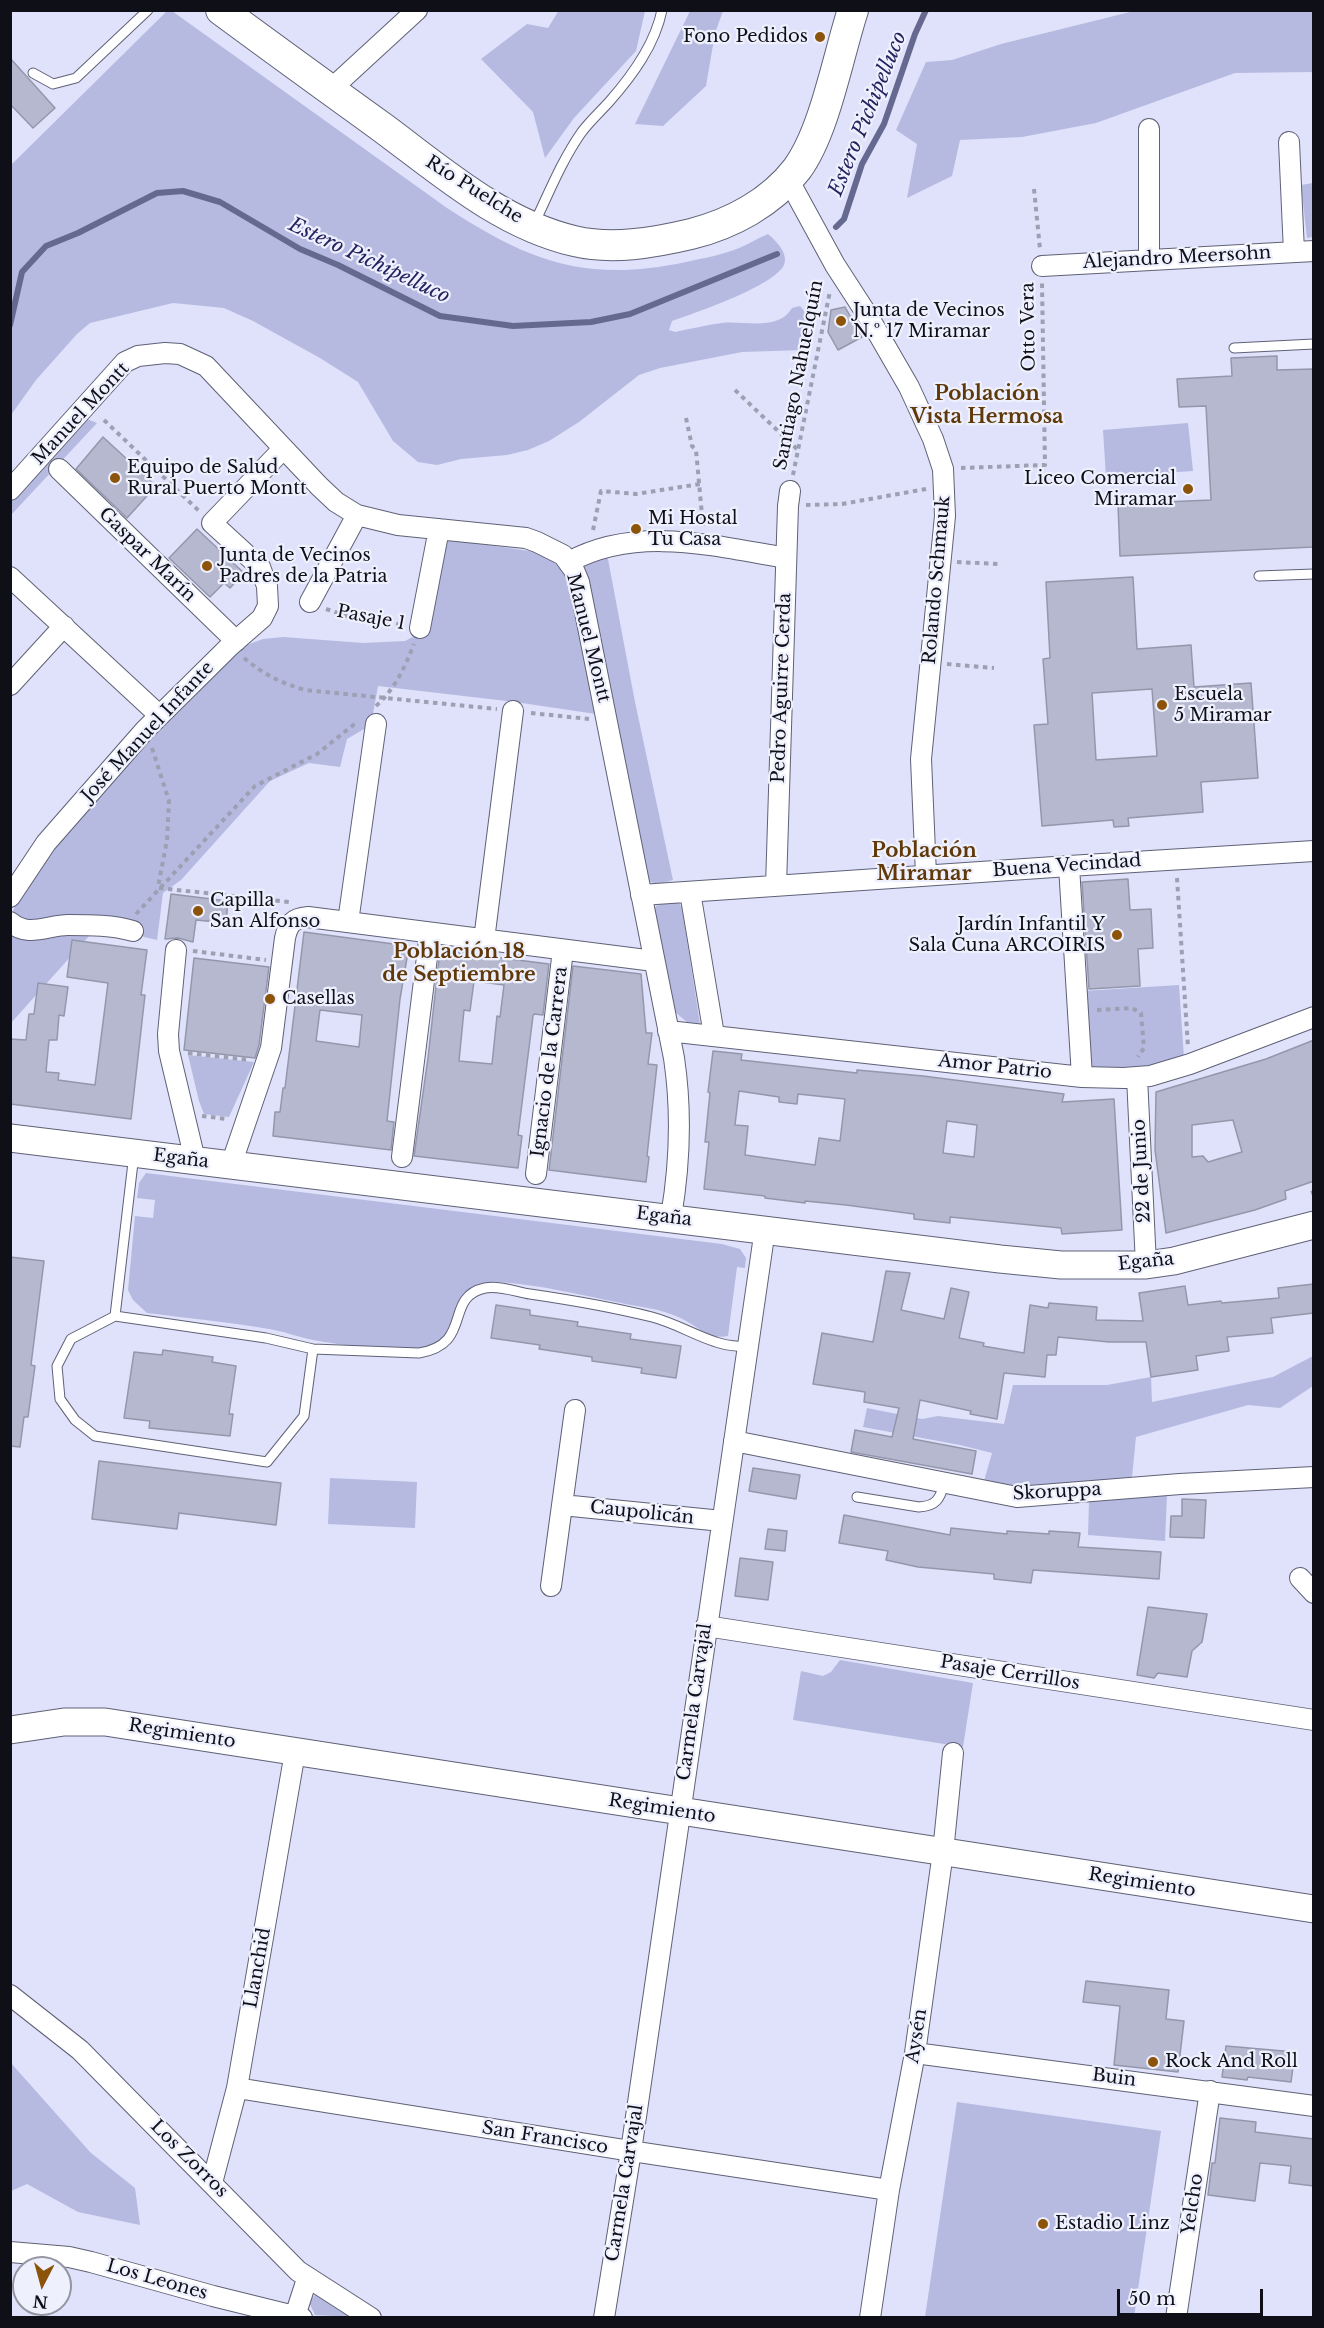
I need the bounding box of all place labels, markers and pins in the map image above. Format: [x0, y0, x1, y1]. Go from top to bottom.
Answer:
place label: Fono Pedidos [683, 26, 808, 48]
marker: Fono Pedidos [813, 30, 827, 44]
place label: Junta de Vecinos N.º 17 Miramar [853, 300, 1005, 342]
marker: Junta de Vecinos N.º 17 Miramar [834, 314, 848, 328]
place label: Equipo de Salud Rural Puerto Montt [127, 457, 307, 500]
place label: Liceo Comercial Miramar [1024, 468, 1176, 510]
marker: Equipo de Salud Rural Puerto Montt [108, 471, 122, 485]
marker: Liceo Comercial Miramar [1181, 482, 1195, 496]
place label: Mi Hostal Tu Casa [648, 508, 738, 550]
marker: Mi Hostal Tu Casa [629, 522, 643, 536]
place label: Junta de Vecinos Padres de la Patria [219, 545, 388, 588]
marker: Junta de Vecinos Padres de la Patria [200, 559, 214, 573]
place label: Escuela 5 Miramar [1174, 684, 1272, 726]
marker: Escuela 5 Miramar [1155, 698, 1169, 712]
place label: Capilla San Alfonso [210, 890, 320, 932]
marker: Capilla San Alfonso [191, 904, 205, 918]
place label: Jardín Infantil Y Sala Cuna ARCOIRIS [909, 914, 1105, 956]
marker: Jardín Infantil Y Sala Cuna ARCOIRIS [1110, 928, 1124, 942]
place label: Casellas [282, 988, 355, 1010]
marker: Casellas [263, 992, 277, 1006]
place label: Rock And Roll [1165, 2051, 1298, 2073]
marker: Rock And Roll [1146, 2055, 1160, 2069]
place label: Estadio Linz [1055, 2213, 1170, 2235]
marker: Estadio Linz [1036, 2217, 1050, 2231]

